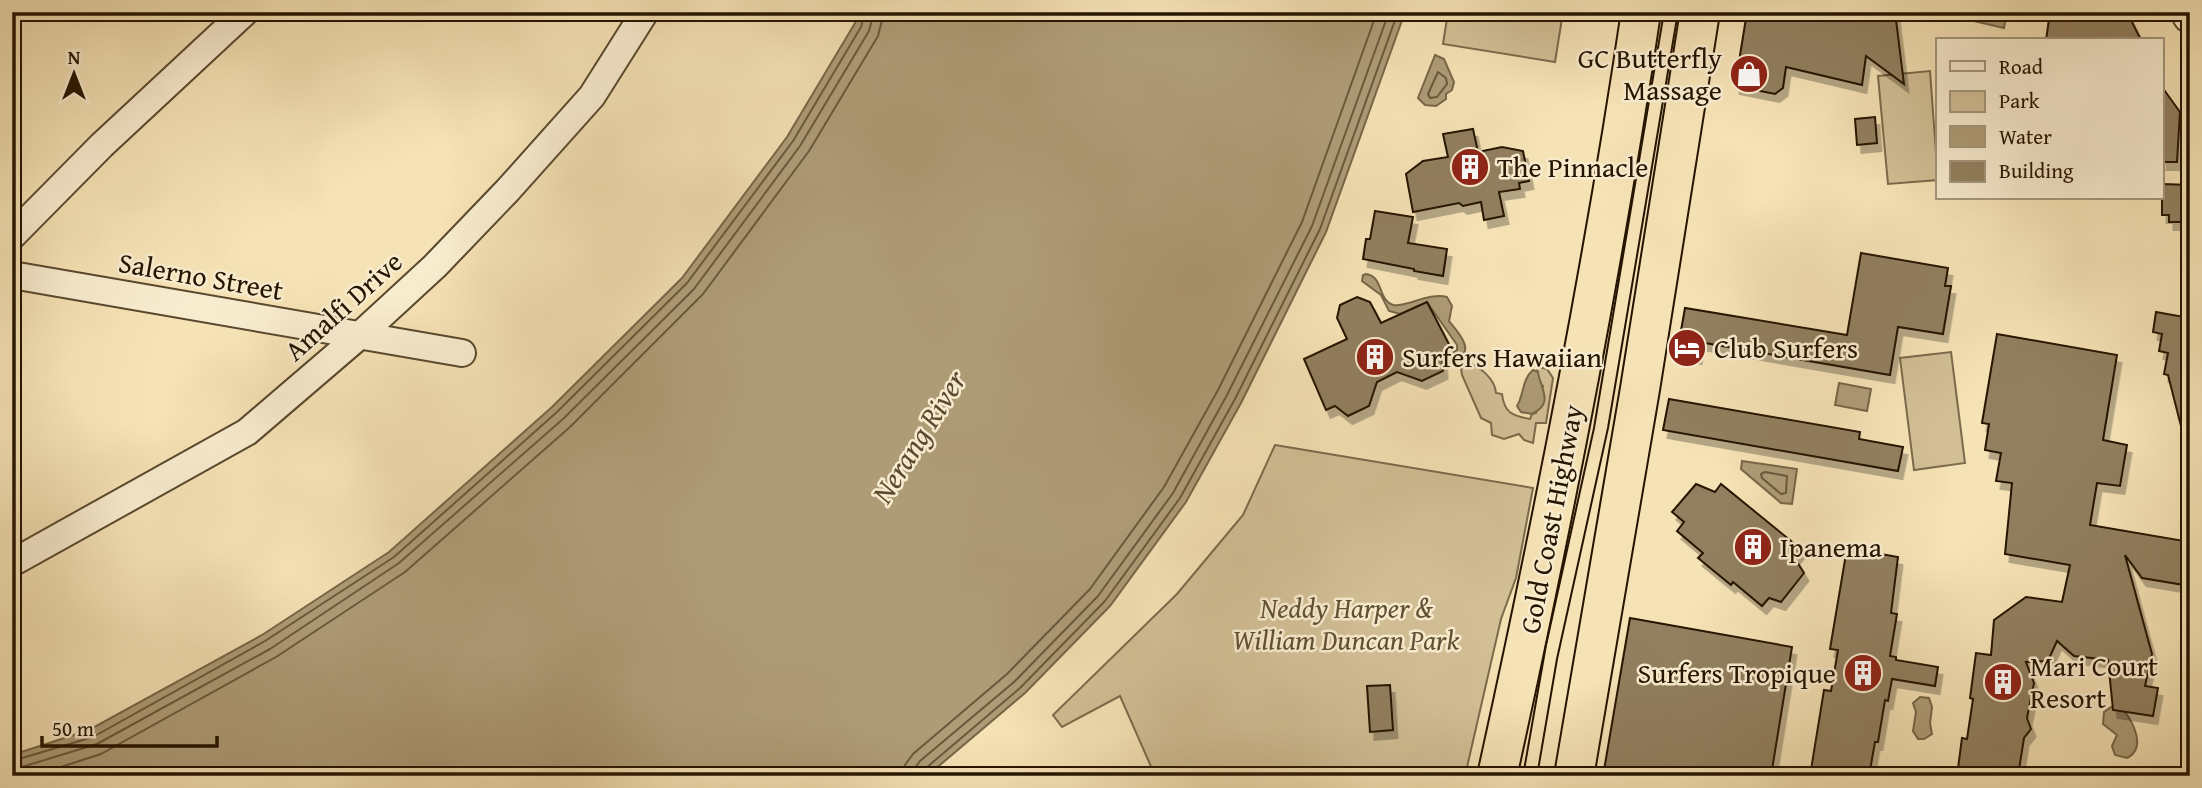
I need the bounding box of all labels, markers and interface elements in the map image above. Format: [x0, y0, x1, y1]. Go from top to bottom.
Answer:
place label: GC Butterfly Massage [1578, 37, 1722, 110]
north arrow [38, 38, 108, 108]
legend [1936, 38, 2164, 200]
text: N [68, 43, 81, 71]
text: Road [1999, 51, 2044, 82]
shop icon: GC Butterfly Massage [1728, 53, 1770, 95]
text: Park [1999, 85, 2040, 116]
text: Water [1999, 121, 2052, 152]
building icon: The Pinnacle [1449, 146, 1491, 188]
place label: The Pinnacle [1497, 146, 1648, 187]
text: Building [1999, 155, 2074, 186]
street label: Salerno Street [116, 241, 287, 310]
street label: Amalfi Drive [274, 241, 411, 370]
hotel icon: Club Surfers [1666, 327, 1708, 369]
place label: Club Surfers [1714, 327, 1858, 368]
building icon: Surfers Hawaiian [1354, 336, 1396, 378]
place label: Surfers Hawaiian [1402, 336, 1602, 377]
water label: Nerang River [859, 361, 977, 512]
street label: Gold Coast Highway [1508, 401, 1593, 637]
building icon: Ipanema [1732, 526, 1774, 568]
place label: Ipanema [1780, 526, 1883, 567]
park label: Neddy Harper & William Duncan Park [1233, 587, 1460, 660]
place label: Mari Court Resort [2030, 645, 2158, 718]
place label: Surfers Tropique [1638, 652, 1836, 693]
building icon: Surfers Tropique [1842, 652, 1884, 694]
building icon: Mari Court Resort [1982, 661, 2024, 703]
scale bar [42, 704, 217, 748]
text: 50 m [52, 713, 94, 744]

